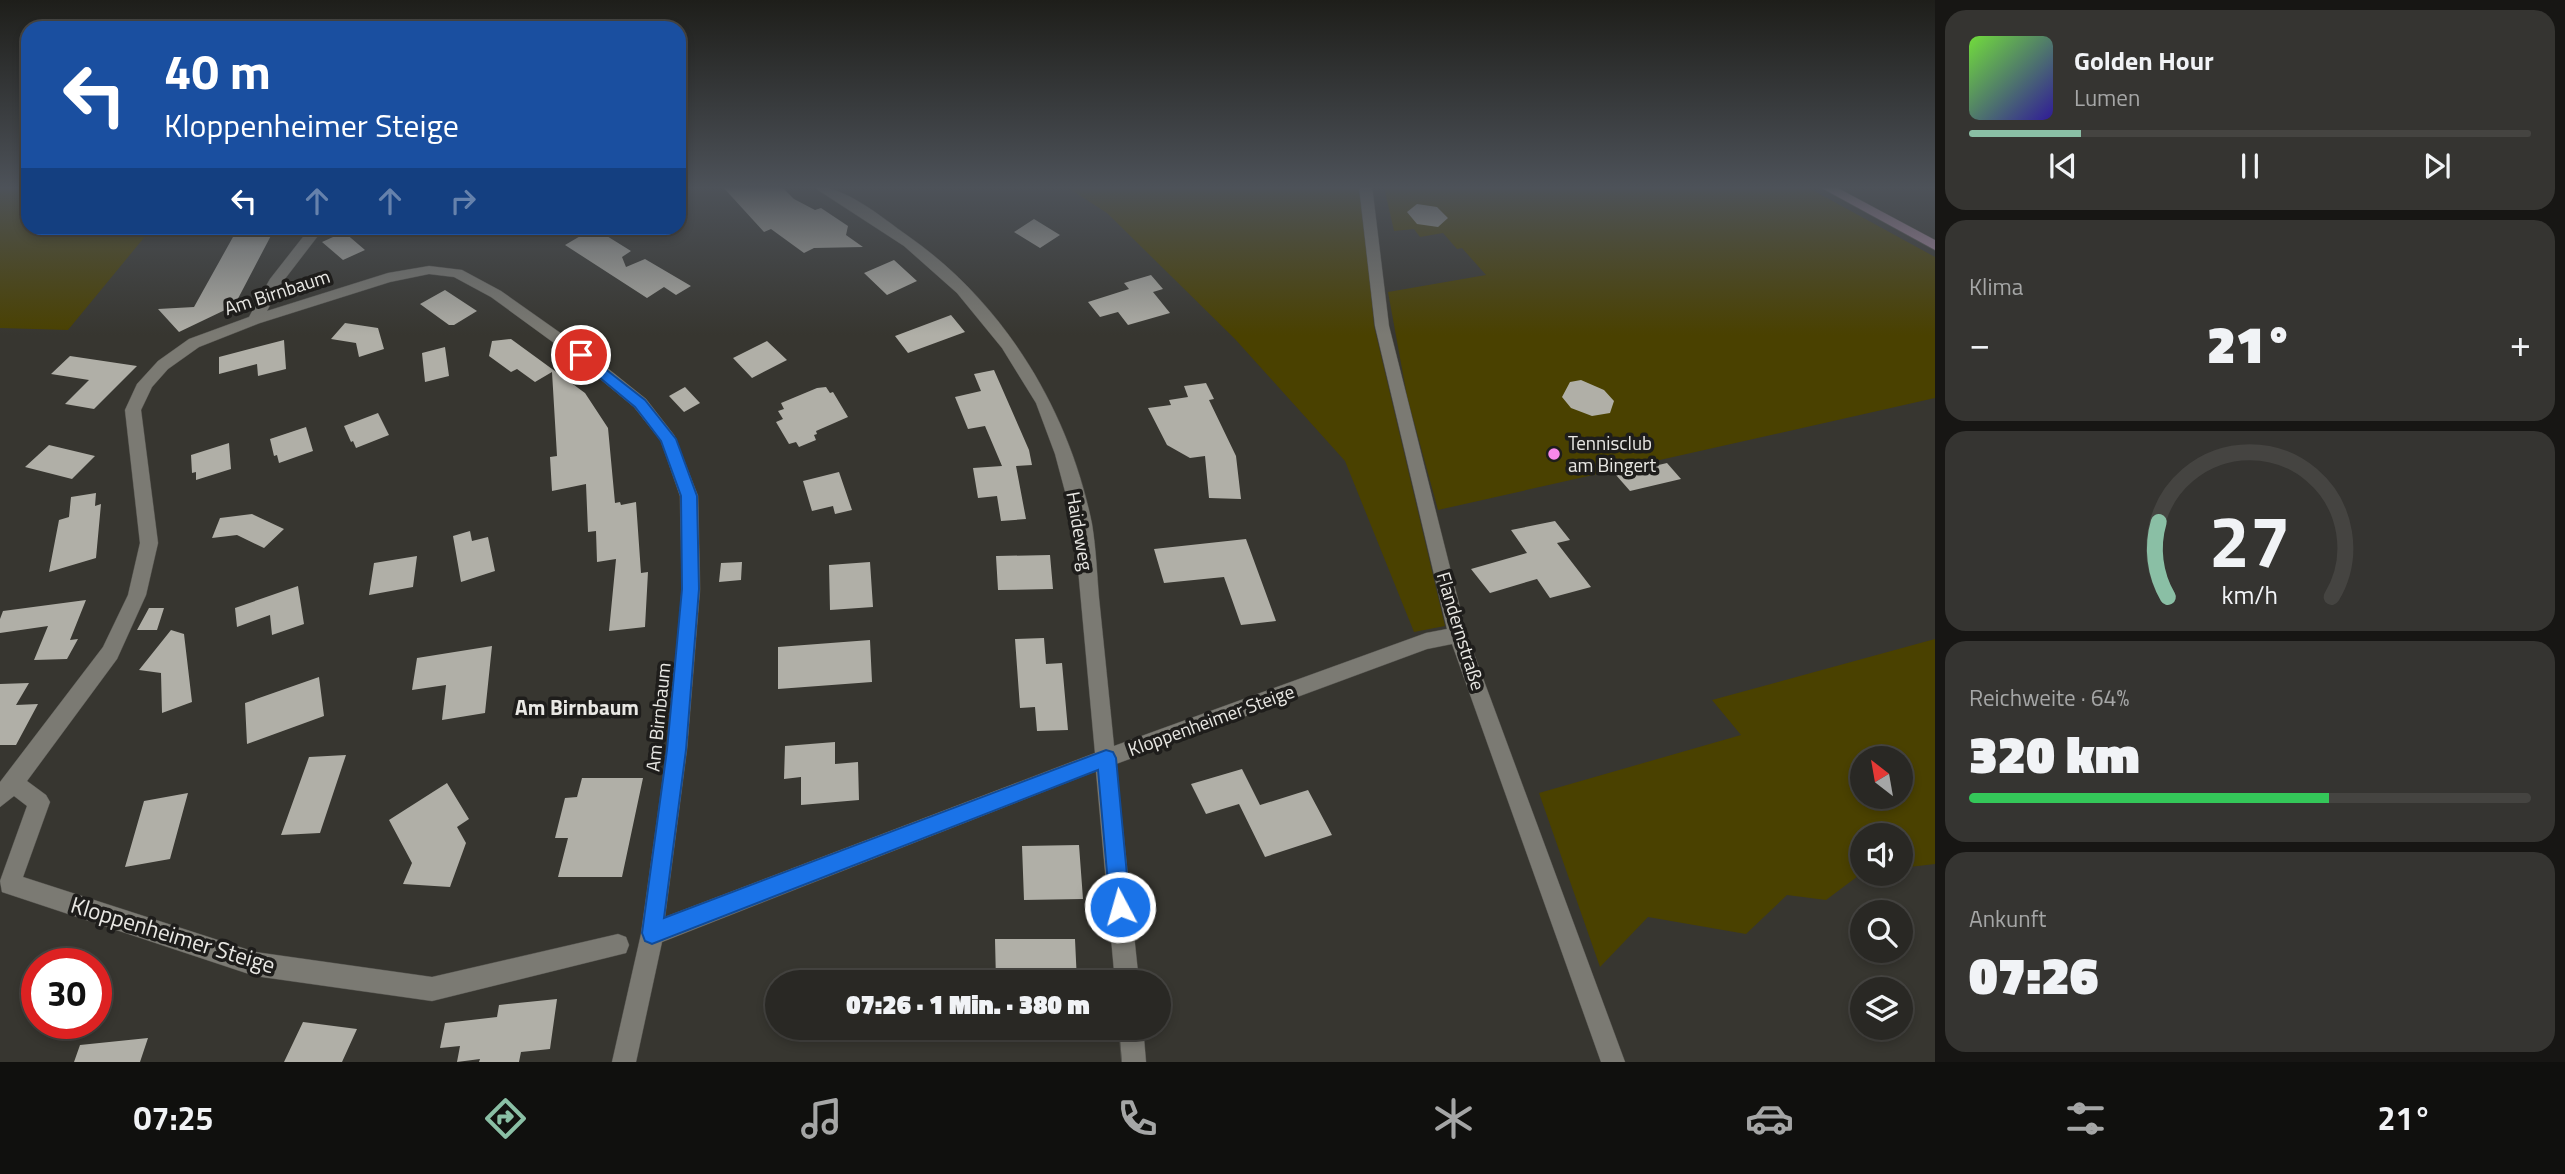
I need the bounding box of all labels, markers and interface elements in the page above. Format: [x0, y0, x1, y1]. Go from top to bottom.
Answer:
text: 40 m [164, 33, 271, 108]
text: Golden Hour [2074, 41, 2214, 80]
icon: left [49, 49, 140, 140]
text: Lumen [2074, 80, 2140, 115]
text: Kloppenheimer Steige [164, 101, 459, 149]
icon: previous [2044, 147, 2082, 185]
icon: pause [2231, 147, 2269, 185]
icon: next [2418, 147, 2456, 185]
icon: left [225, 182, 263, 220]
icon: ahead [298, 182, 336, 220]
icon: ahead [371, 182, 409, 220]
icon: right [444, 182, 482, 220]
street label: Am Birnbaum [220, 261, 333, 322]
text: Klima [1969, 269, 2023, 304]
text: 21° [2207, 304, 2293, 383]
text: − [1969, 314, 1990, 372]
text: + [2510, 314, 2531, 372]
pin [551, 325, 611, 385]
icon: arrive [562, 336, 600, 374]
place label: Tennisclub am Bingert [1568, 428, 1657, 479]
marker: Tennisclub am Bingert [1546, 446, 1562, 462]
text: 27 [2209, 485, 2291, 595]
street label: Haideweg [1059, 489, 1102, 573]
street label: Flandernstraße [1430, 568, 1493, 694]
text: km/h [2222, 576, 2278, 614]
street label: Am Birnbaum [637, 661, 678, 773]
street label: Kloppenheimer Steige [1124, 676, 1298, 763]
text: Reichweite · 64% [1969, 680, 2129, 715]
district label: Am Birnbaum [515, 691, 639, 723]
text: 320 km [1969, 714, 2140, 793]
north arrow [1850, 746, 1913, 808]
map controls [1850, 746, 1913, 1040]
button: sound [1850, 823, 1913, 886]
position arrow [1083, 870, 1157, 944]
street label: Kloppenheimer Steige [67, 887, 280, 982]
button: search [1850, 900, 1913, 963]
text: Ankunft [1969, 901, 2046, 936]
text: 07:26 [1969, 935, 2098, 1014]
speed limit sign: 30 [21, 948, 112, 1039]
button: layers [1850, 977, 1913, 1040]
text: 07:26 · 1 Min. · 380 m [846, 985, 1090, 1024]
text: 07:25 [134, 1094, 213, 1142]
icon: directions [481, 1094, 530, 1143]
icon: music [797, 1094, 846, 1143]
icon: phone [1113, 1094, 1162, 1143]
icon: climate [1429, 1094, 1478, 1143]
icon: car [1745, 1094, 1794, 1143]
icon: filters [2061, 1094, 2110, 1143]
text: 21° [2378, 1094, 2431, 1142]

